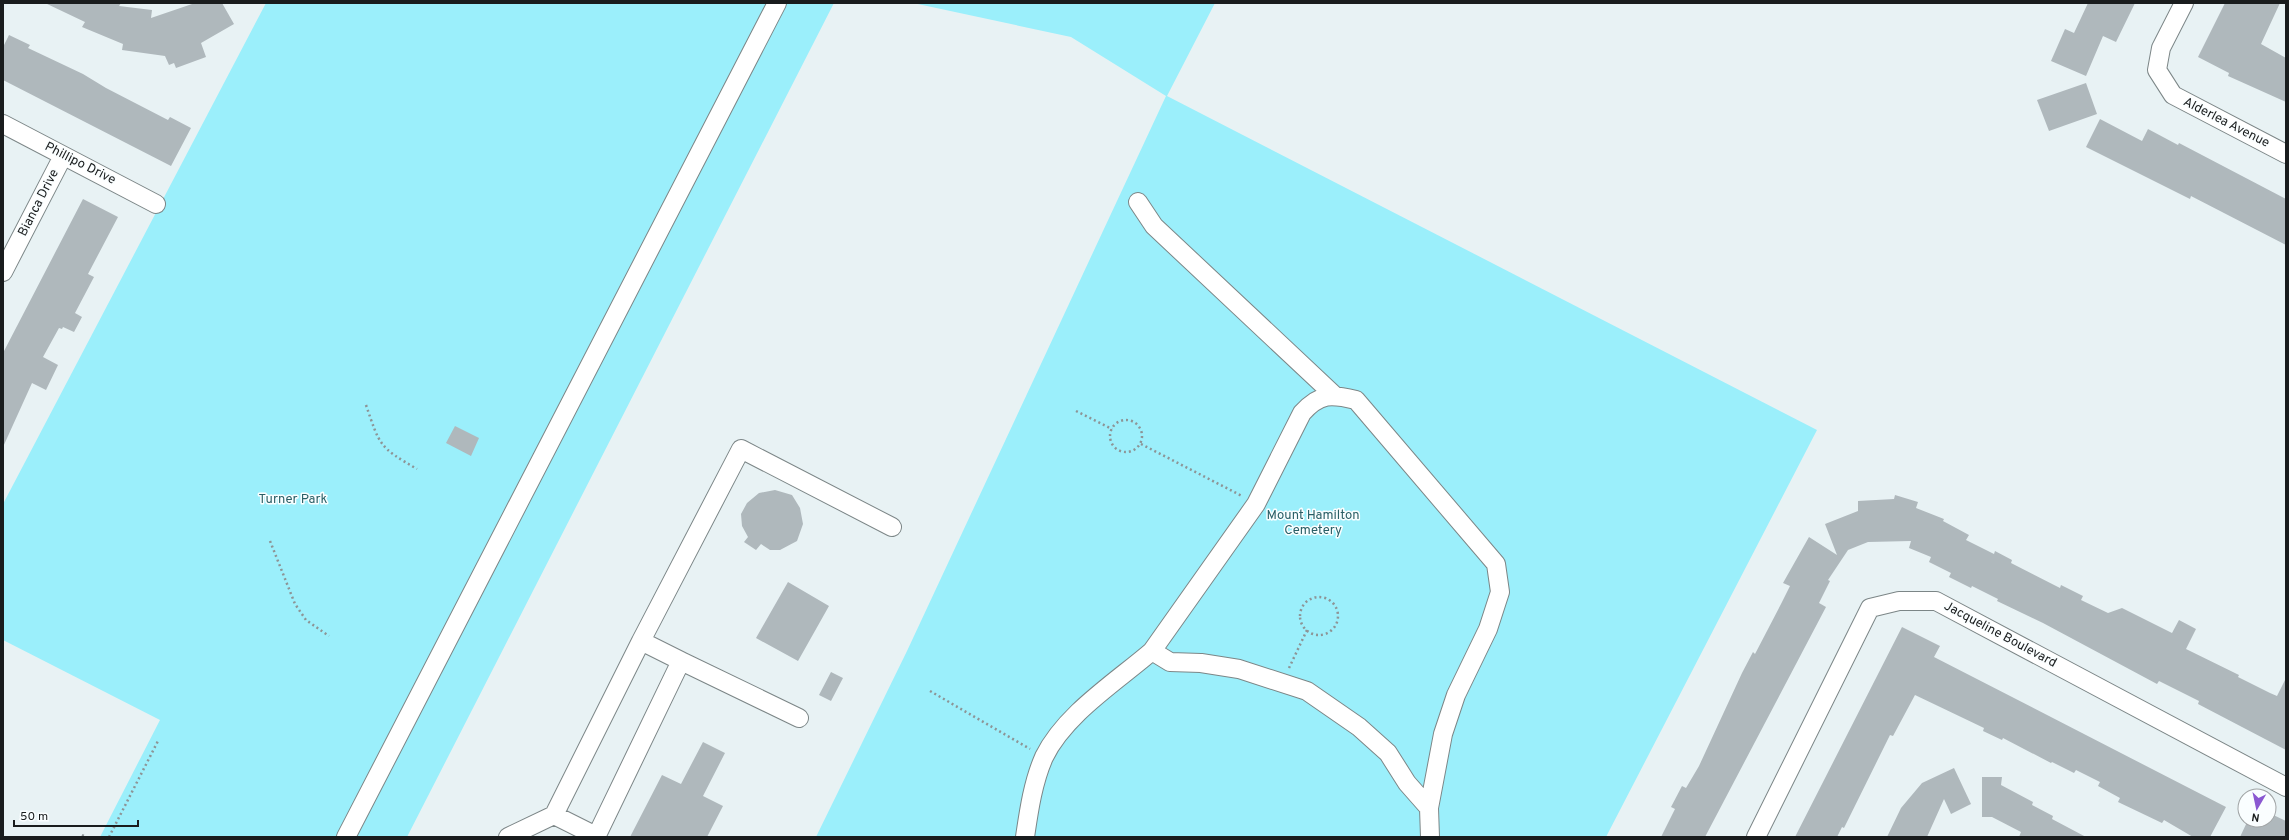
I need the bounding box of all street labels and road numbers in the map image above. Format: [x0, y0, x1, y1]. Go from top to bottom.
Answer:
street label: Alderlea Avenue [2180, 94, 2272, 152]
street label: Phillipo Drive [42, 139, 118, 189]
street label: Bianca Drive [15, 167, 63, 239]
street label: Jacqueline Boulevard [1941, 599, 2059, 671]

